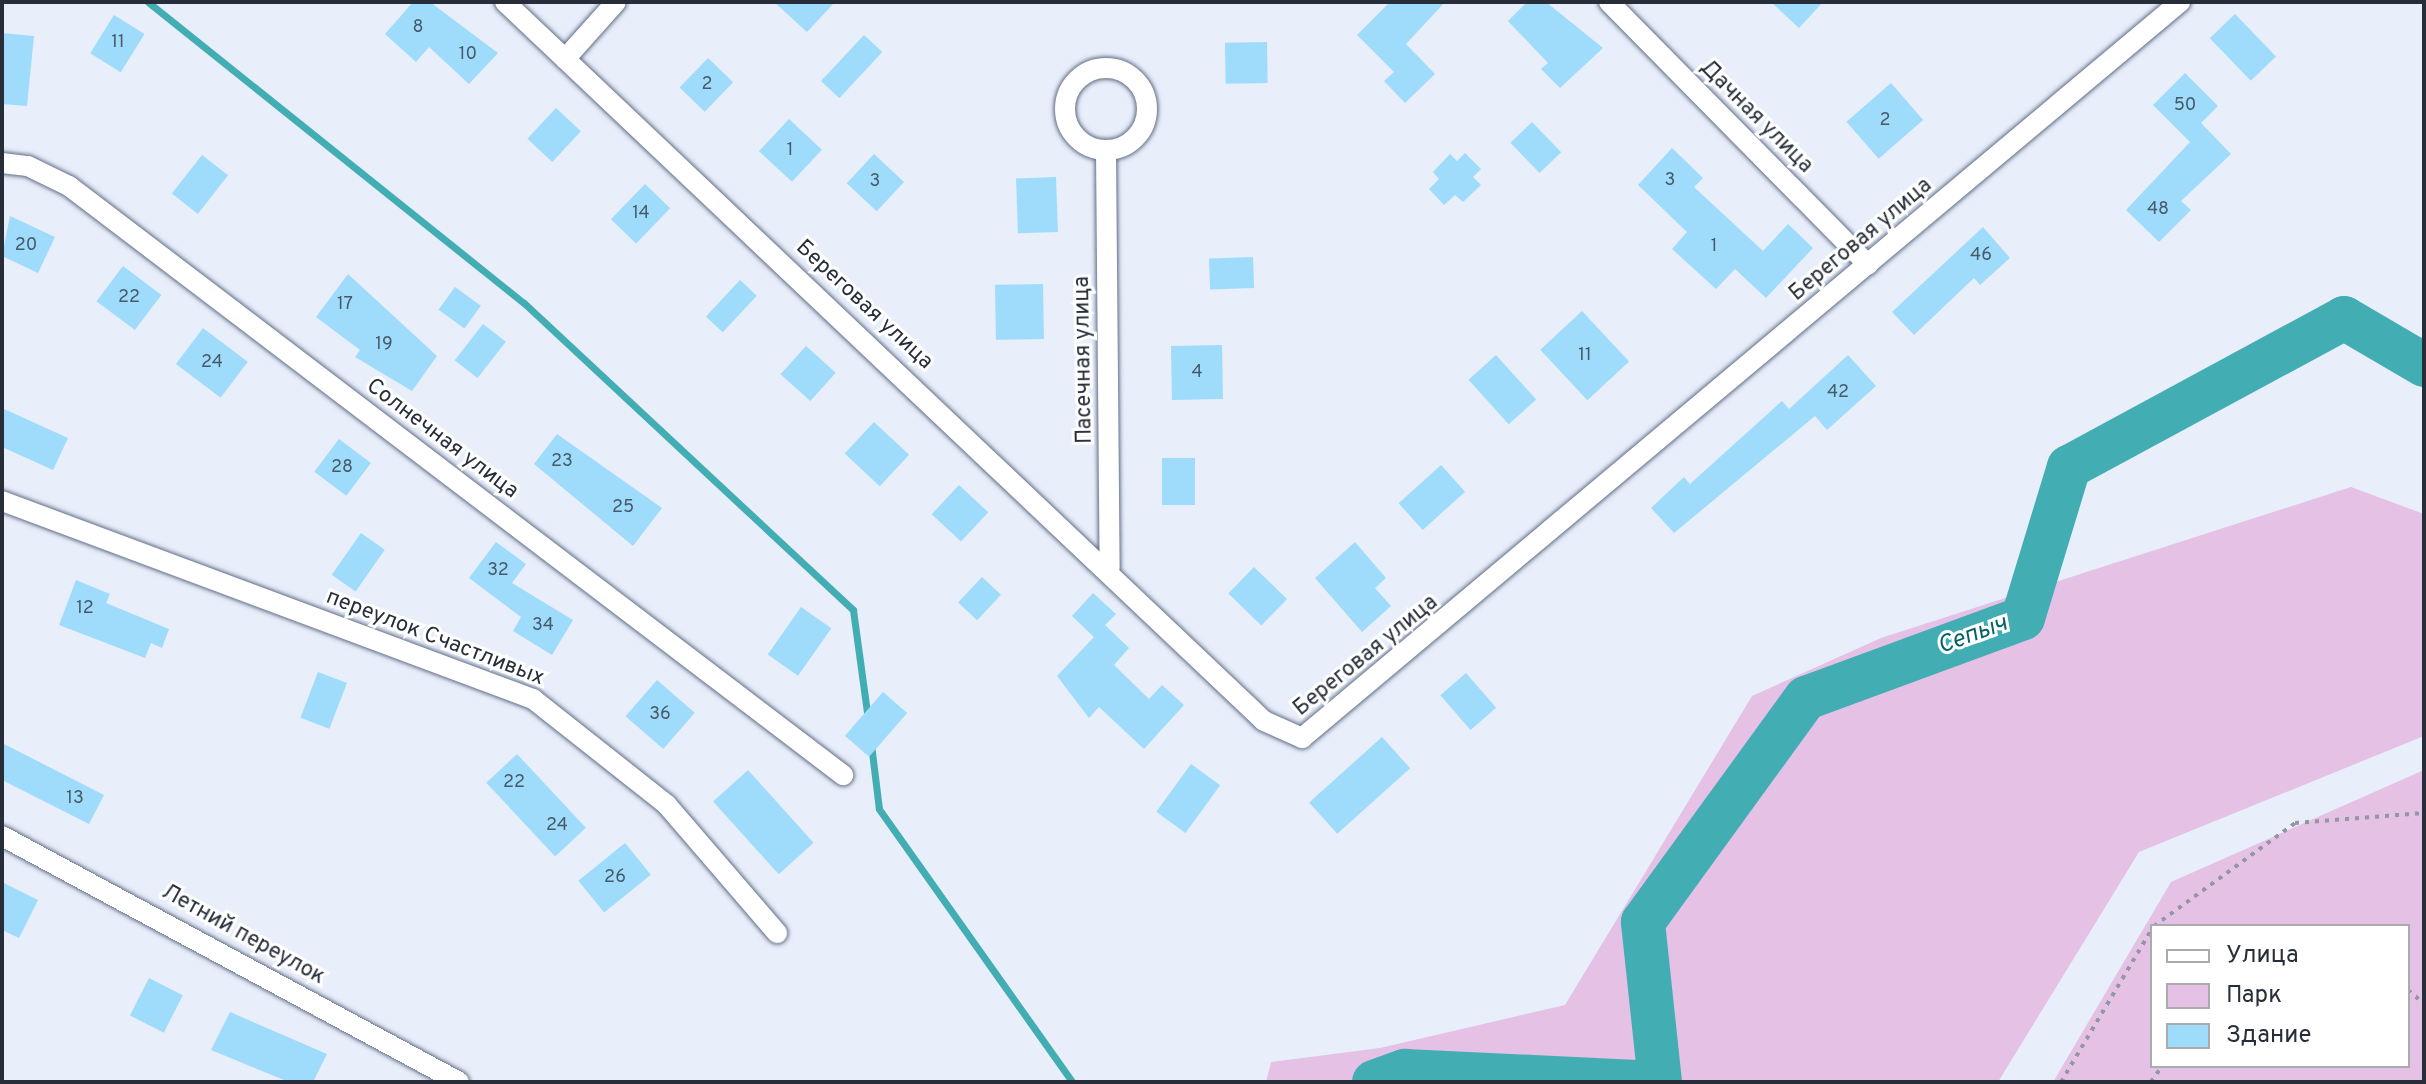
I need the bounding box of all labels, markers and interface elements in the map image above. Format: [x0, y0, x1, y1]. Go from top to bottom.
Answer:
house number: 8 [413, 17, 423, 39]
house number: 11 [111, 32, 125, 54]
house number: 10 [459, 44, 477, 66]
street label: Дачная улица [1694, 55, 1818, 179]
house number: 2 [701, 74, 713, 96]
house number: 50 [2174, 95, 2196, 117]
house number: 2 [1879, 110, 1891, 132]
house number: 1 [787, 140, 793, 162]
house number: 3 [1665, 170, 1675, 192]
house number: 3 [870, 171, 880, 193]
street label: Береговая улица [1784, 173, 1938, 307]
house number: 48 [2147, 199, 2169, 221]
house number: 14 [632, 203, 650, 225]
house number: 20 [15, 235, 37, 257]
street label: Береговая улица [790, 235, 938, 375]
house number: 1 [1711, 236, 1717, 258]
house number: 46 [1970, 245, 1992, 267]
street label: Пасечная улица [1069, 276, 1099, 444]
house number: 22 [118, 287, 140, 309]
house number: 17 [337, 294, 353, 316]
house number: 19 [375, 334, 393, 356]
house number: 11 [1578, 345, 1592, 367]
house number: 24 [201, 352, 223, 374]
house number: 4 [1191, 362, 1203, 384]
street label: Солнечная улица [361, 373, 523, 505]
house number: 42 [1827, 382, 1849, 404]
house number: 23 [551, 451, 573, 473]
house number: 28 [331, 457, 353, 479]
house number: 25 [612, 497, 634, 519]
house number: 32 [487, 560, 509, 582]
street label: переулок Счастливых [322, 584, 548, 692]
street label: Береговая улица [1289, 590, 1443, 722]
house number: 12 [76, 598, 94, 620]
water label: Сепыч [1934, 610, 2012, 662]
house number: 34 [532, 615, 554, 637]
house number: 36 [649, 704, 671, 726]
house number: 22 [503, 772, 525, 794]
house number: 13 [66, 788, 84, 810]
house number: 24 [546, 815, 568, 837]
house number: 26 [604, 867, 626, 889]
street label: Летний переулок [157, 879, 329, 991]
legend [2150, 924, 2410, 1068]
text: Улица [2226, 941, 2299, 971]
text: Парк [2226, 981, 2282, 1011]
text: Здание [2226, 1021, 2312, 1051]

